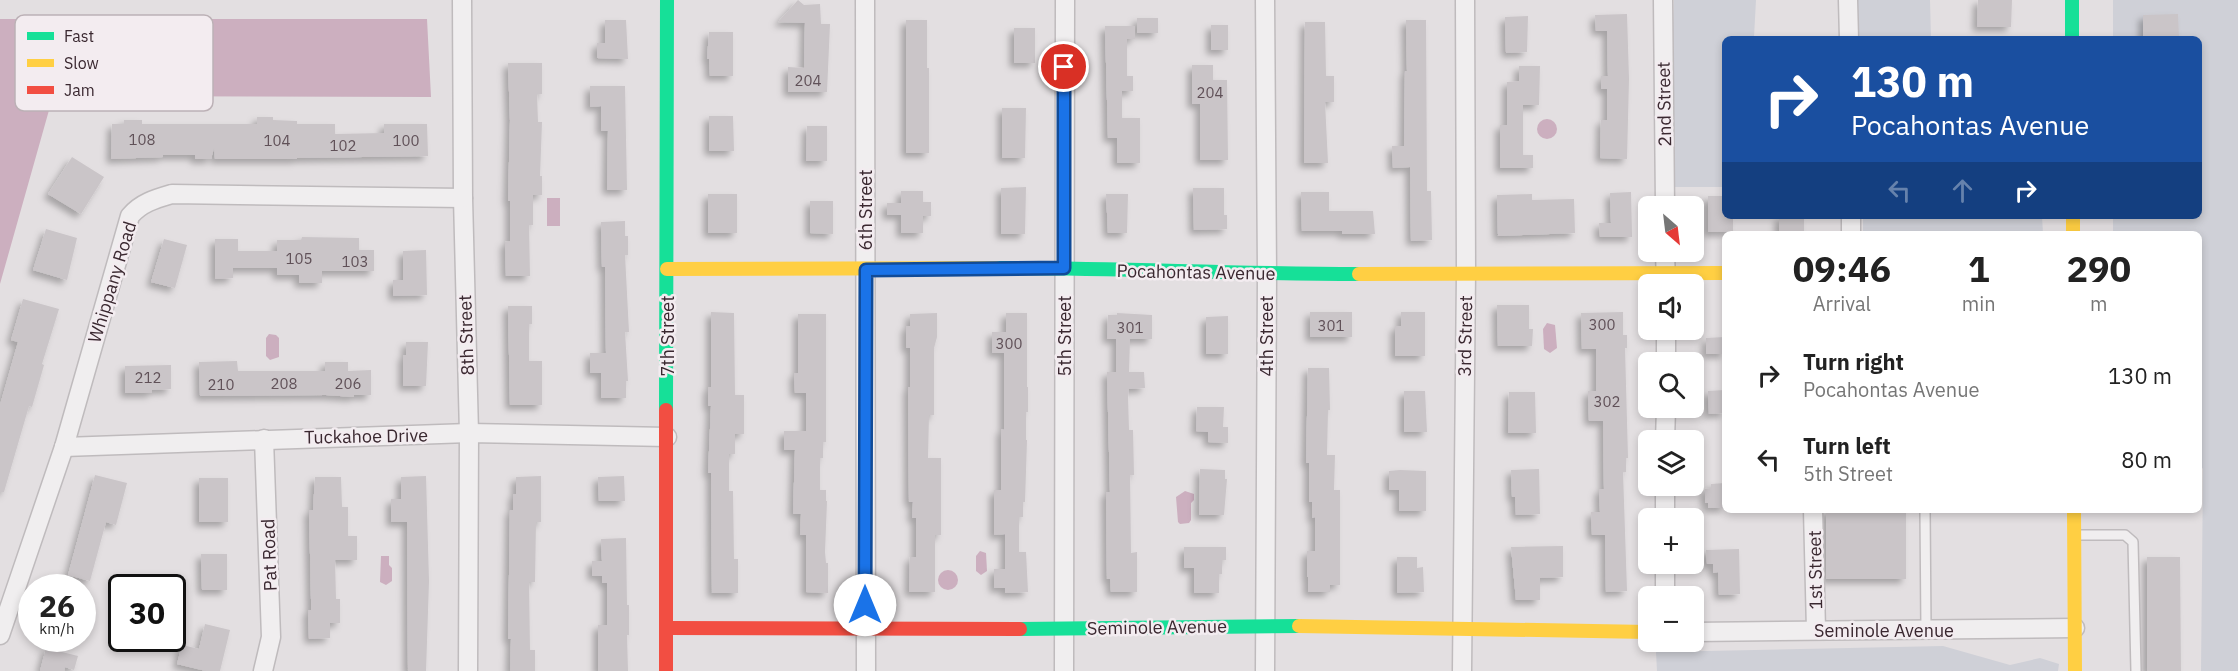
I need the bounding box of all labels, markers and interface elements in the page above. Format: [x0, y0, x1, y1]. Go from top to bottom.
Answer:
legend [15, 15, 213, 111]
text: Fast [64, 26, 94, 46]
pin [1038, 41, 1089, 92]
icon: arrive [1047, 50, 1080, 83]
text: Slow [64, 53, 99, 73]
text: 130 m [1851, 54, 1974, 109]
icon: right [1752, 60, 1830, 138]
street label: 2nd Street [1652, 61, 1676, 147]
house number: 204 [794, 71, 822, 90]
text: Jam [64, 80, 95, 100]
house number: 204 [1196, 83, 1224, 102]
text: Pocahontas Avenue [1851, 107, 2089, 142]
house number: 108 [128, 130, 156, 149]
house number: 104 [263, 131, 291, 150]
house number: 100 [392, 131, 420, 150]
house number: 102 [329, 136, 357, 155]
street label: 6th Street [854, 170, 877, 250]
icon: left [1883, 174, 1916, 207]
icon: ahead [1946, 174, 1979, 207]
icon: right [2009, 174, 2042, 207]
north arrow [1638, 196, 1704, 262]
map controls [1638, 196, 1704, 652]
street label: Whippany Road [83, 218, 141, 346]
text: 09:46 [1793, 245, 1891, 292]
text: 1 [1968, 245, 1990, 292]
text: 290 [2066, 245, 2131, 292]
house number: 105 [285, 249, 313, 268]
house number: 103 [341, 252, 369, 271]
street label: Pocahontas Avenue [1116, 259, 1276, 285]
button: sound [1638, 274, 1704, 340]
text: Arrival [1813, 290, 1871, 317]
text: min [1962, 290, 1996, 317]
text: m [2090, 290, 2108, 317]
street label: 8th Street [453, 294, 479, 376]
street label: 3rd Street [1453, 295, 1477, 377]
street label: 7th Street [656, 296, 679, 376]
street label: 5th Street [1053, 296, 1076, 376]
street label: 4th Street [1255, 296, 1278, 376]
house number: 300 [1588, 315, 1616, 334]
house number: 301 [1317, 316, 1345, 335]
house number: 301 [1116, 318, 1144, 337]
house number: 300 [995, 334, 1023, 353]
text: Turn right [1803, 347, 1904, 376]
button: search [1638, 352, 1704, 418]
icon: right [1752, 359, 1785, 392]
text: 130 m [2108, 361, 2172, 390]
house number: 212 [134, 368, 162, 387]
house number: 208 [270, 374, 298, 393]
house number: 206 [334, 374, 362, 393]
house number: 210 [207, 375, 235, 394]
text: Pocahontas Avenue [1803, 376, 1980, 403]
house number: 302 [1593, 392, 1621, 411]
street label: Tuckahoe Drive [304, 423, 428, 449]
button: layers [1638, 430, 1704, 496]
text: Turn left [1803, 431, 1891, 460]
icon: left [1752, 443, 1785, 476]
text: 80 m [2121, 445, 2172, 474]
text: 5th Street [1803, 460, 1893, 487]
button: + [1638, 508, 1704, 574]
street label: Pat Road [256, 518, 282, 592]
street label: 1st Street [1803, 530, 1827, 610]
position arrow [833, 573, 897, 637]
speed limit sign: 30 [108, 574, 186, 652]
text: 26 [39, 586, 75, 625]
button: − [1638, 586, 1704, 652]
street label: Seminole Avenue [1087, 614, 1227, 640]
text: km/h [39, 619, 75, 638]
street label: Seminole Avenue [1814, 619, 1954, 642]

